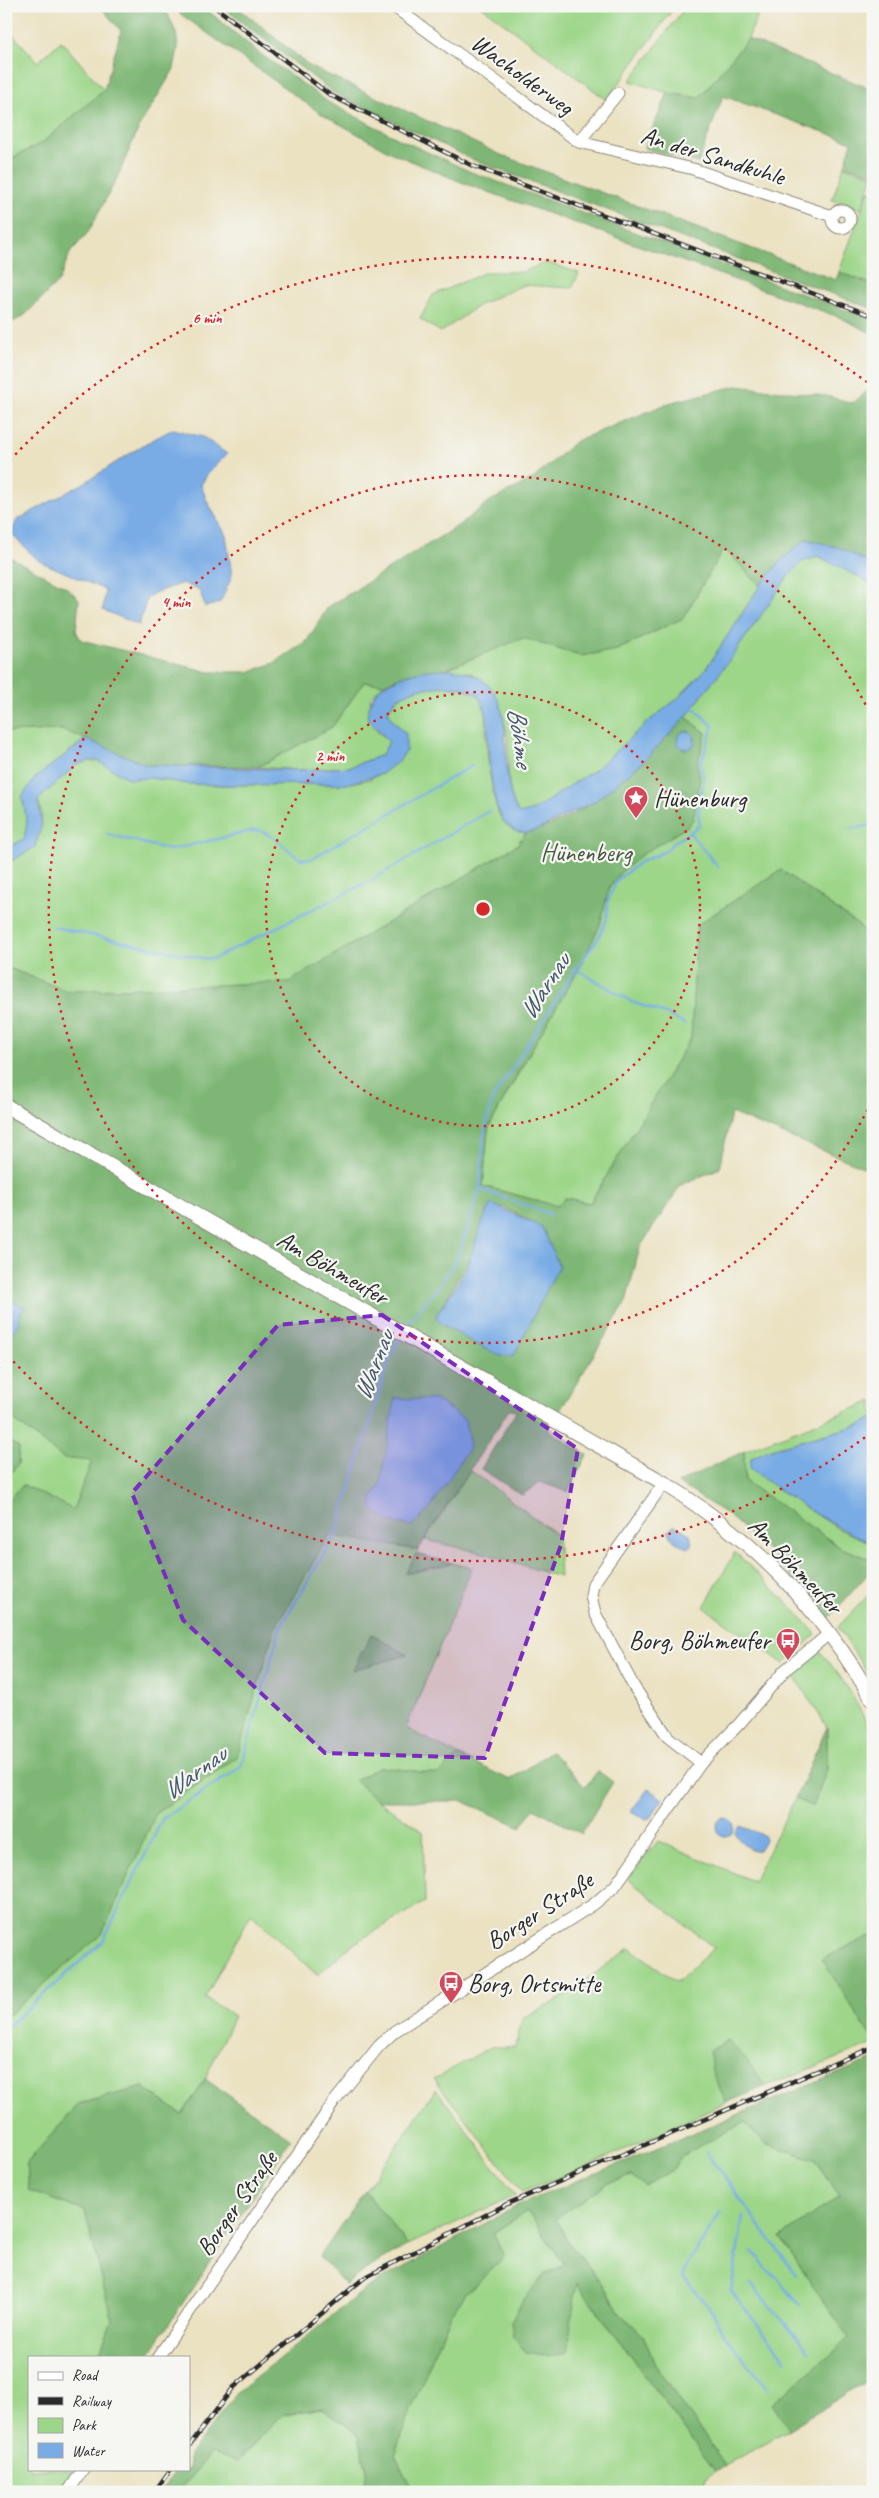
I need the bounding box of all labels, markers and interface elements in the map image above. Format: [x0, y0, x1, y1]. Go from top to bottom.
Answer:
street label: Wacholderweg [465, 27, 581, 123]
street label: An der Sandkuhle [637, 119, 790, 193]
text: 6 min [192, 309, 223, 328]
text: 4 min [162, 593, 191, 612]
water label: Böhme [500, 705, 542, 773]
text: 2 min [316, 747, 345, 766]
place label: Hünenburg [654, 783, 748, 815]
place icon: Hünenburg [623, 785, 649, 819]
park label: Hünenberg [541, 837, 634, 869]
centre of rings [474, 900, 492, 918]
water label: Warnau [511, 945, 579, 1025]
street label: Am Böhmeufer [271, 1223, 396, 1314]
water label: Warnau [345, 1323, 403, 1404]
street label: Am Böhmeufer [741, 1510, 852, 1623]
place label: Borg, Böhmeufer [629, 1625, 773, 1657]
bus stop icon: Borg, Böhmeufer [775, 1627, 801, 1661]
water label: Warnau [156, 1736, 236, 1807]
street label: Borger Straße [480, 1863, 601, 1957]
place label: Borg, Ortsmitte [468, 1968, 602, 2000]
bus stop icon: Borg, Ortsmitte [438, 1970, 464, 2004]
street label: Borger Straße [189, 2143, 286, 2262]
legend [28, 2356, 190, 2470]
text: Road [72, 2366, 99, 2385]
text: Railway [72, 2392, 113, 2411]
text: Park [72, 2416, 97, 2435]
text: Water [72, 2442, 106, 2461]

